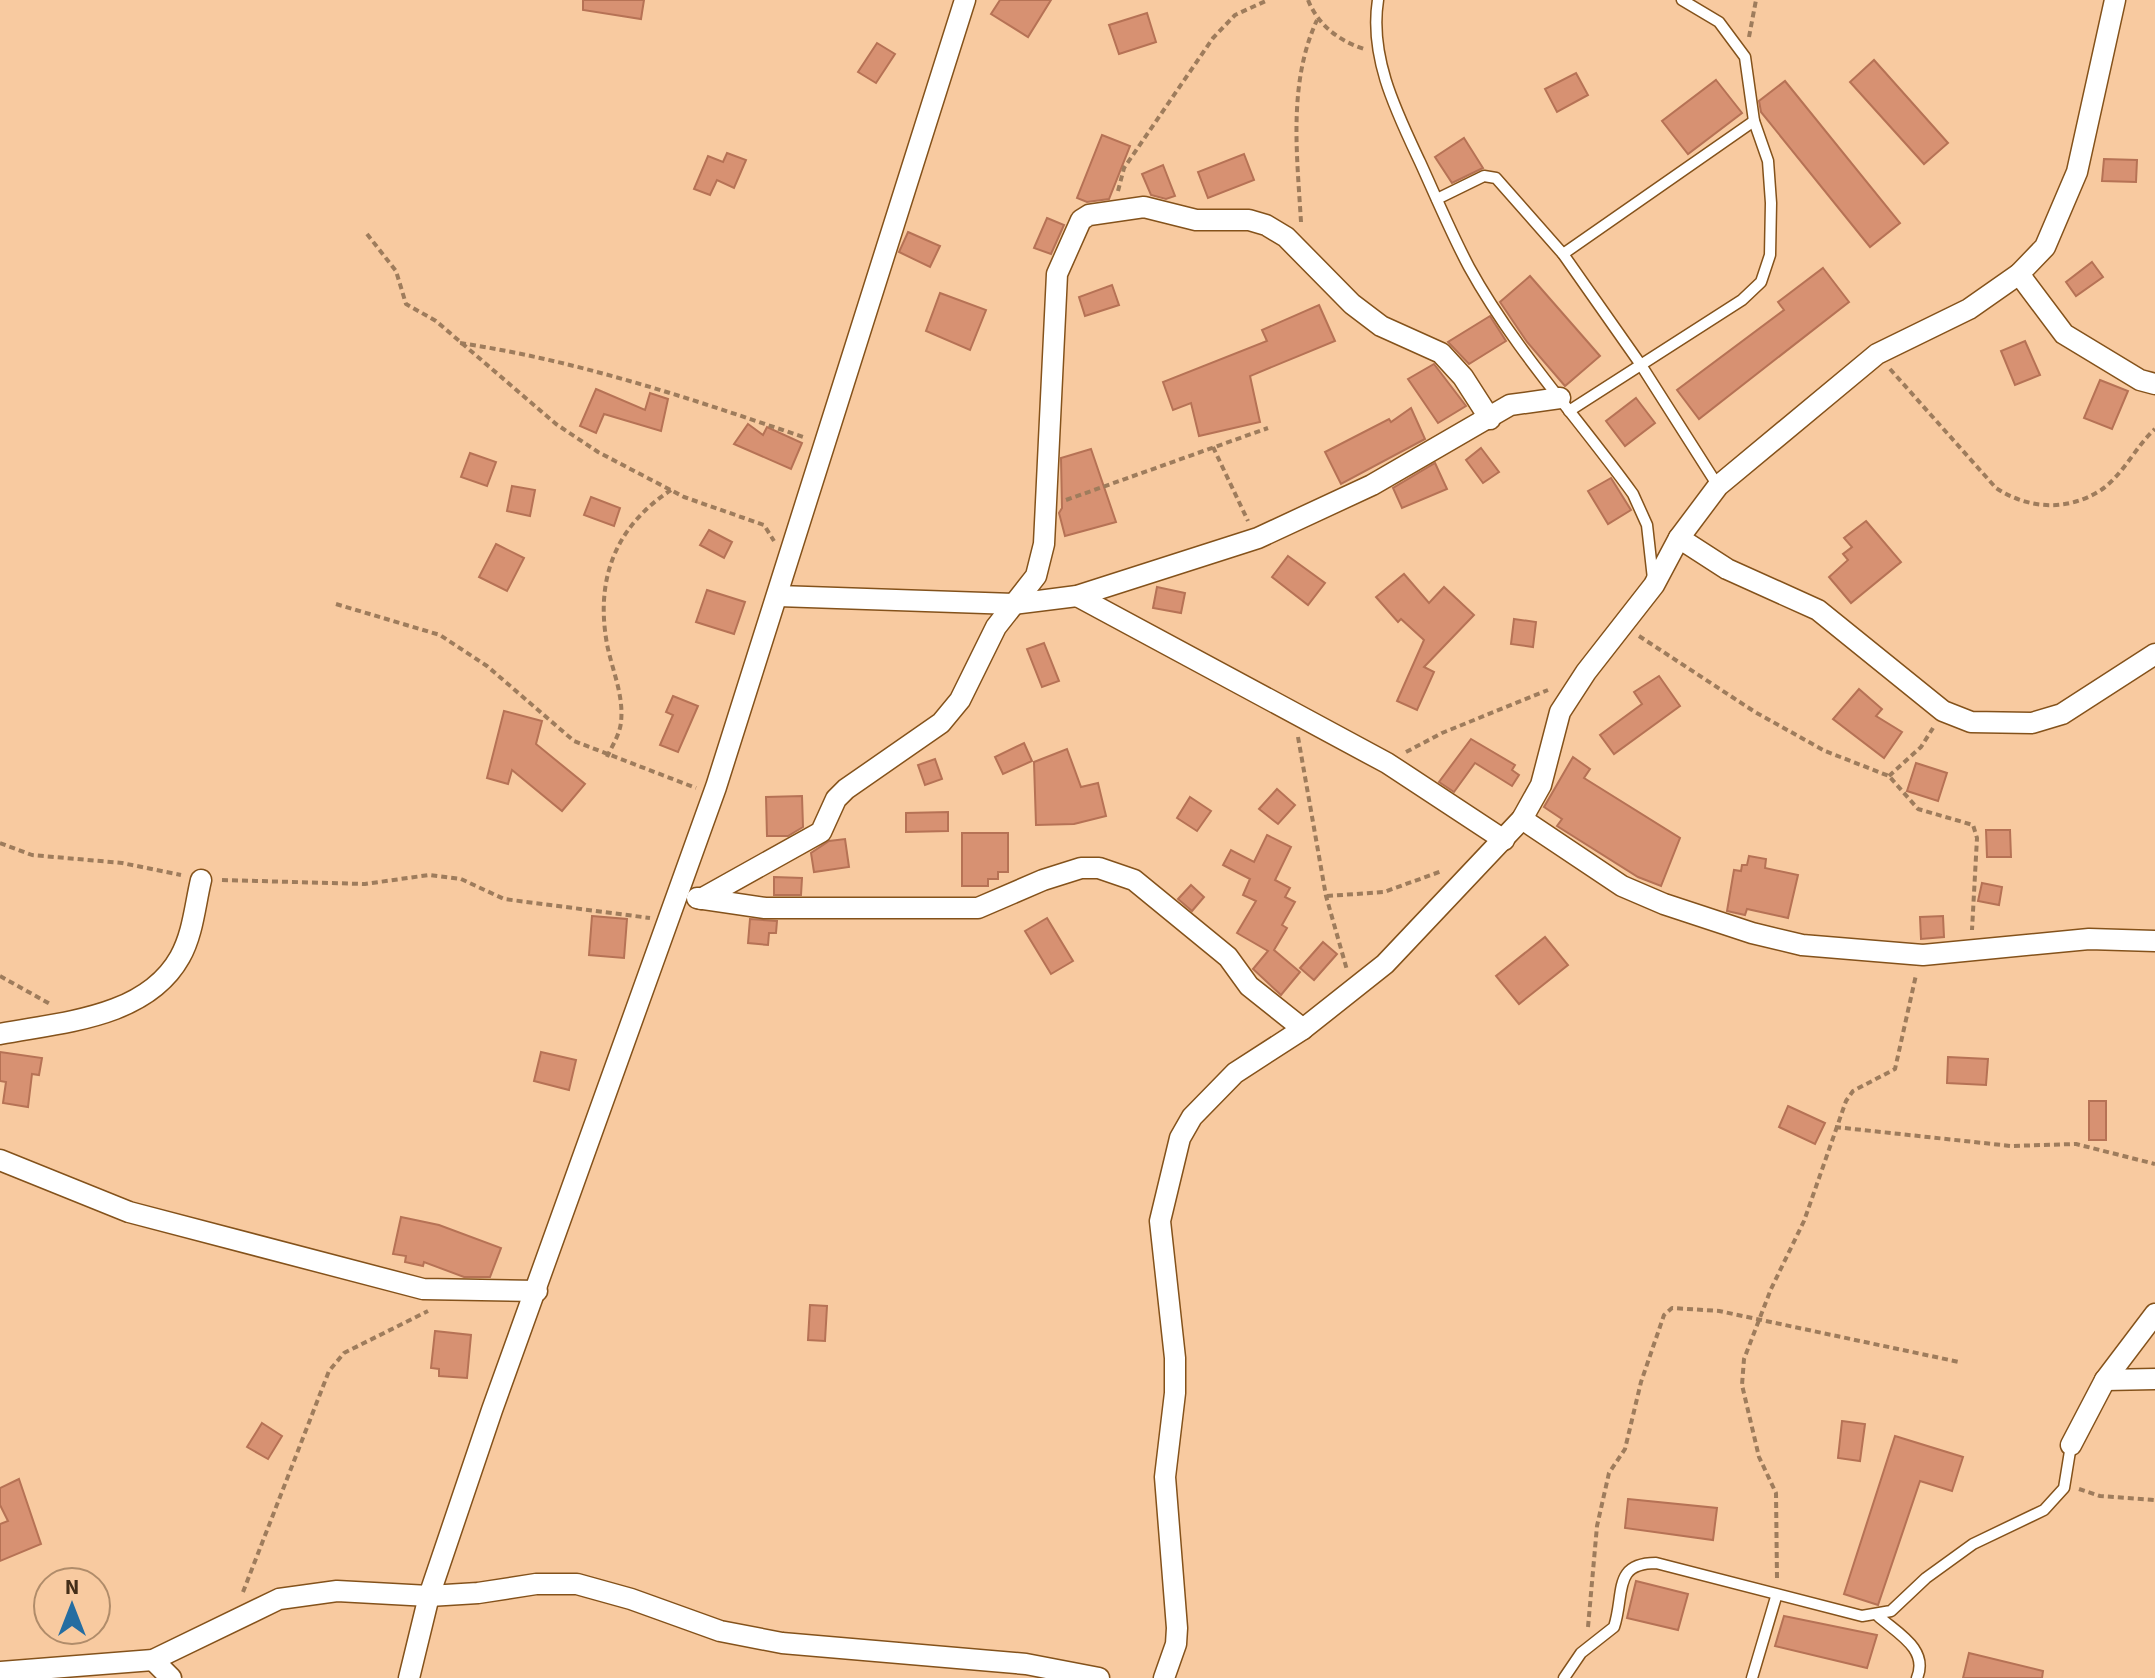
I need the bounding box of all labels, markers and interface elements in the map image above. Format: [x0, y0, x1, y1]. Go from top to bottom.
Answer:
north arrow [32, 1566, 112, 1646]
text: N [65, 1571, 79, 1603]

